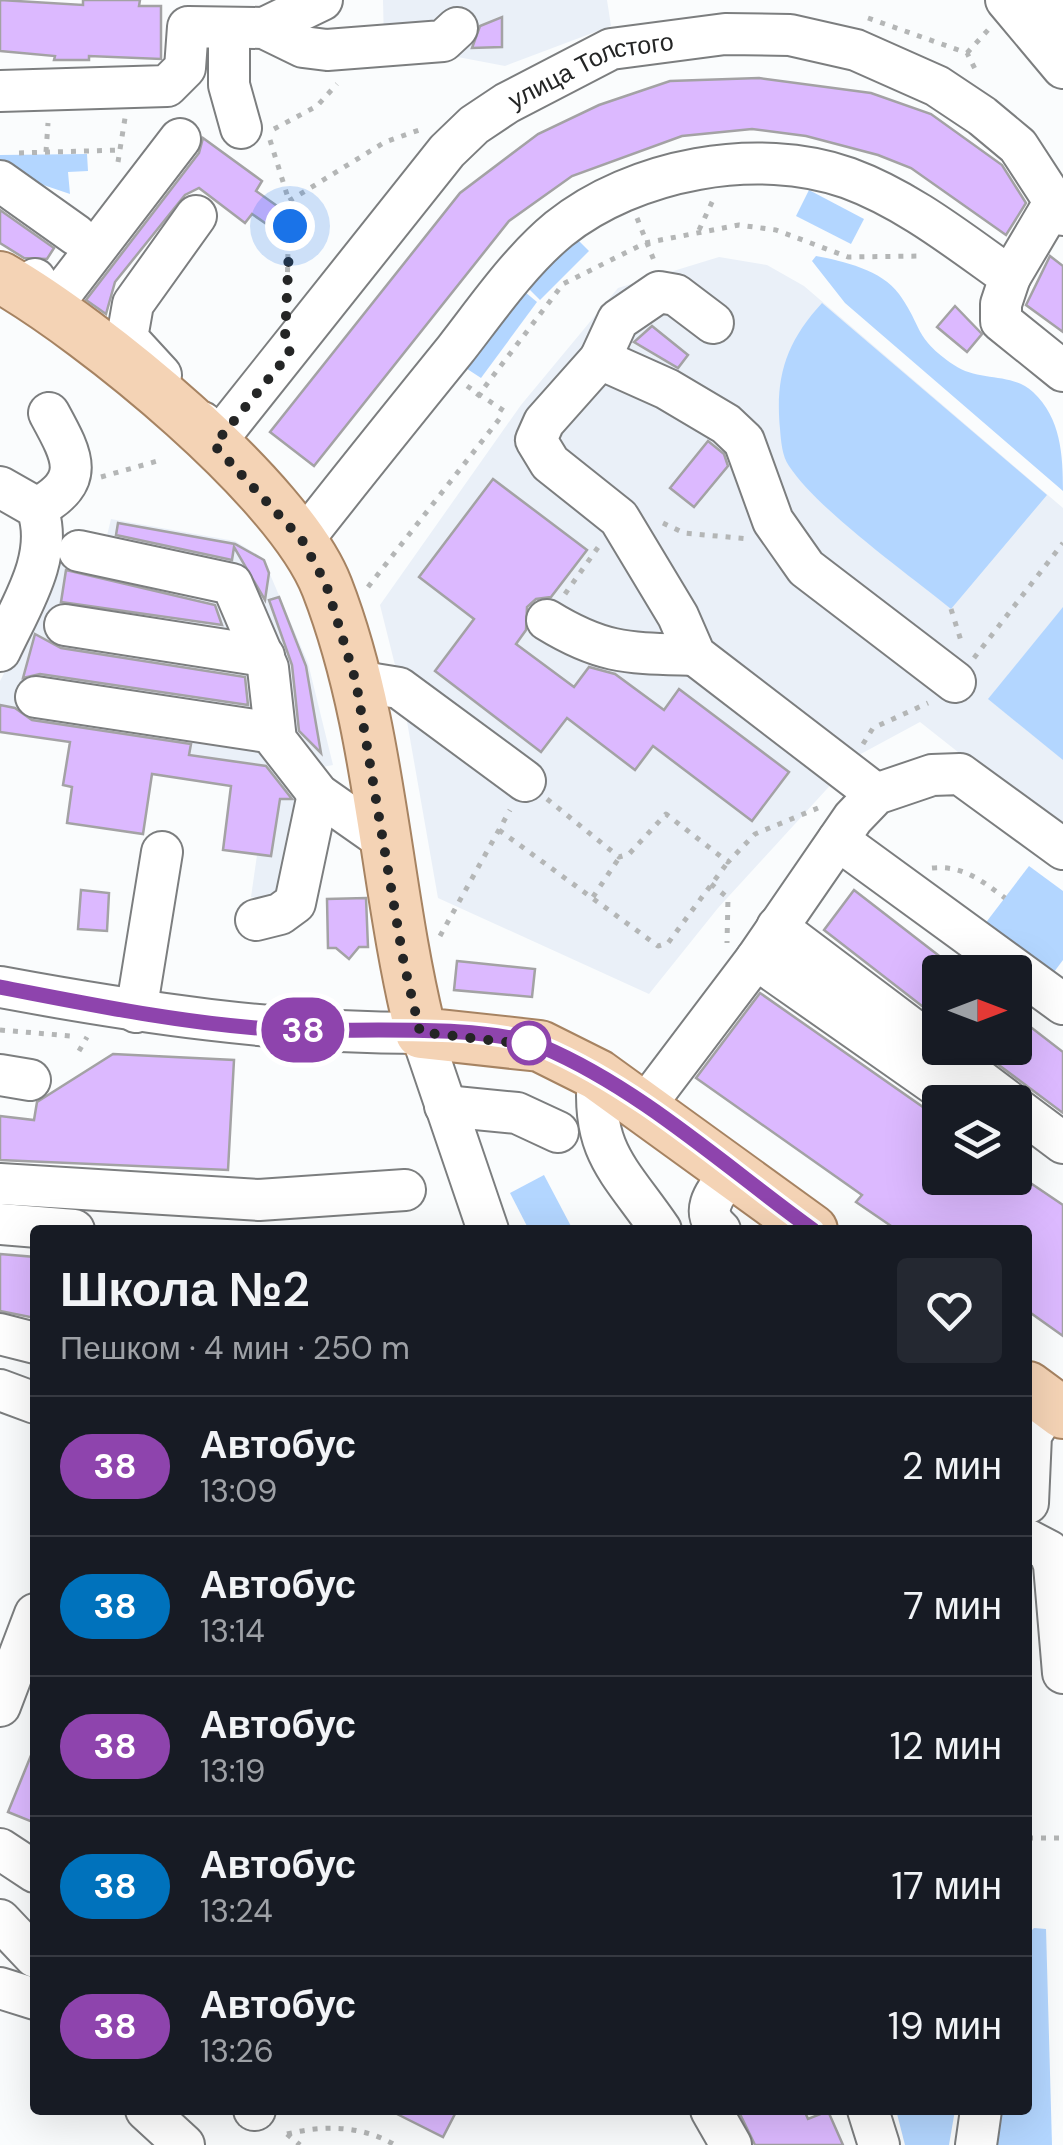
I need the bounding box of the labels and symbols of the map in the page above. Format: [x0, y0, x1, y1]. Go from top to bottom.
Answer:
street label: улица Толстого [502, 24, 675, 116]
your location [265, 201, 315, 251]
north arrow [922, 955, 1032, 1065]
line badge: 38 [258, 998, 348, 1062]
unlabelled marker [508, 1022, 550, 1064]

